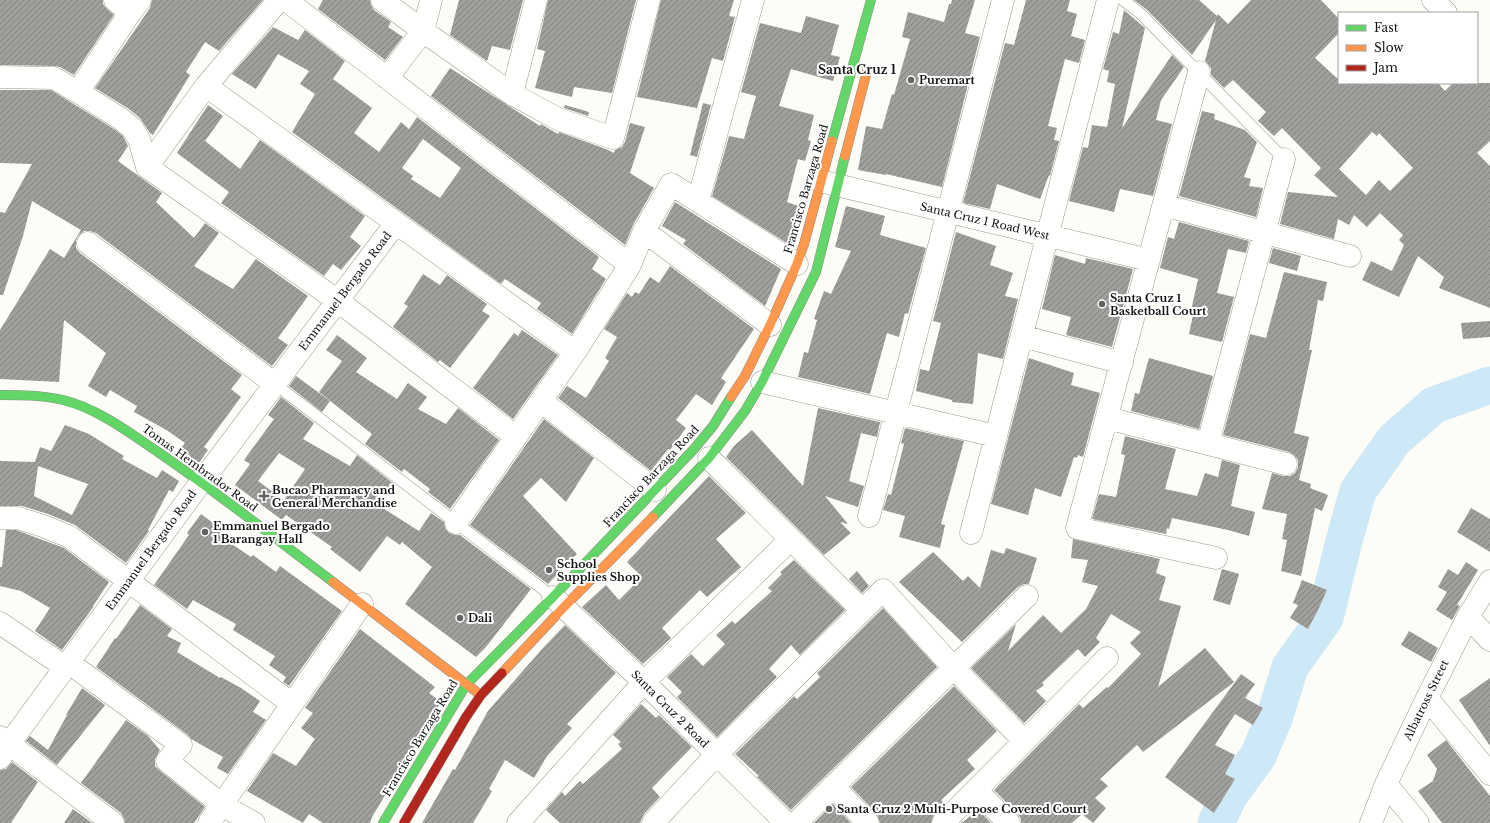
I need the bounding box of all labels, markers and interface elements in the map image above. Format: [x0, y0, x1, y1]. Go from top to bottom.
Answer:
legend [1338, 12, 1478, 84]
text: Fast [1374, 20, 1399, 35]
text: Slow [1374, 40, 1404, 55]
text: Jam [1372, 60, 1398, 75]
district label: Santa Cruz 1 [818, 62, 896, 77]
place label: Puremart [919, 73, 975, 87]
marker: Puremart [906, 75, 916, 85]
street label: Francisco Barzaga Road [781, 122, 831, 255]
street label: Santa Cruz 1 Road West [919, 199, 1052, 243]
street label: Emmanuel Bergado Road [296, 228, 395, 353]
place label: Santa Cruz 1 Basketball Court [1110, 291, 1207, 318]
marker: Santa Cruz 1 Basketball Court [1097, 299, 1107, 309]
street label: Tomas Hembrador Road [139, 421, 261, 515]
street label: Francisco Barzaga Road [600, 422, 702, 530]
place label: Bucao Pharmacy and General Merchandise [272, 483, 397, 510]
street label: Emmanuel Bergado Road [103, 487, 200, 613]
marker: Bucao Pharmacy and General Merchandise [259, 491, 269, 501]
place label: Emmanuel Bergado 1 Barangay Hall [213, 519, 330, 546]
marker: Emmanuel Bergado 1 Barangay Hall [200, 527, 210, 537]
place label: School Supplies Shop [557, 557, 640, 584]
marker: School Supplies Shop [544, 565, 554, 575]
place label: Dali [468, 611, 492, 625]
marker: Dali [455, 613, 465, 623]
street label: Albatross Street [1400, 657, 1452, 744]
street label: Santa Cruz 2 Road [628, 667, 712, 751]
street label: Francisco Barzaga Road [379, 676, 461, 799]
place label: Santa Cruz 2 Multi-Purpose Covered Court [837, 802, 1087, 816]
marker: Santa Cruz 2 Multi-Purpose Covered Court [824, 804, 834, 814]

